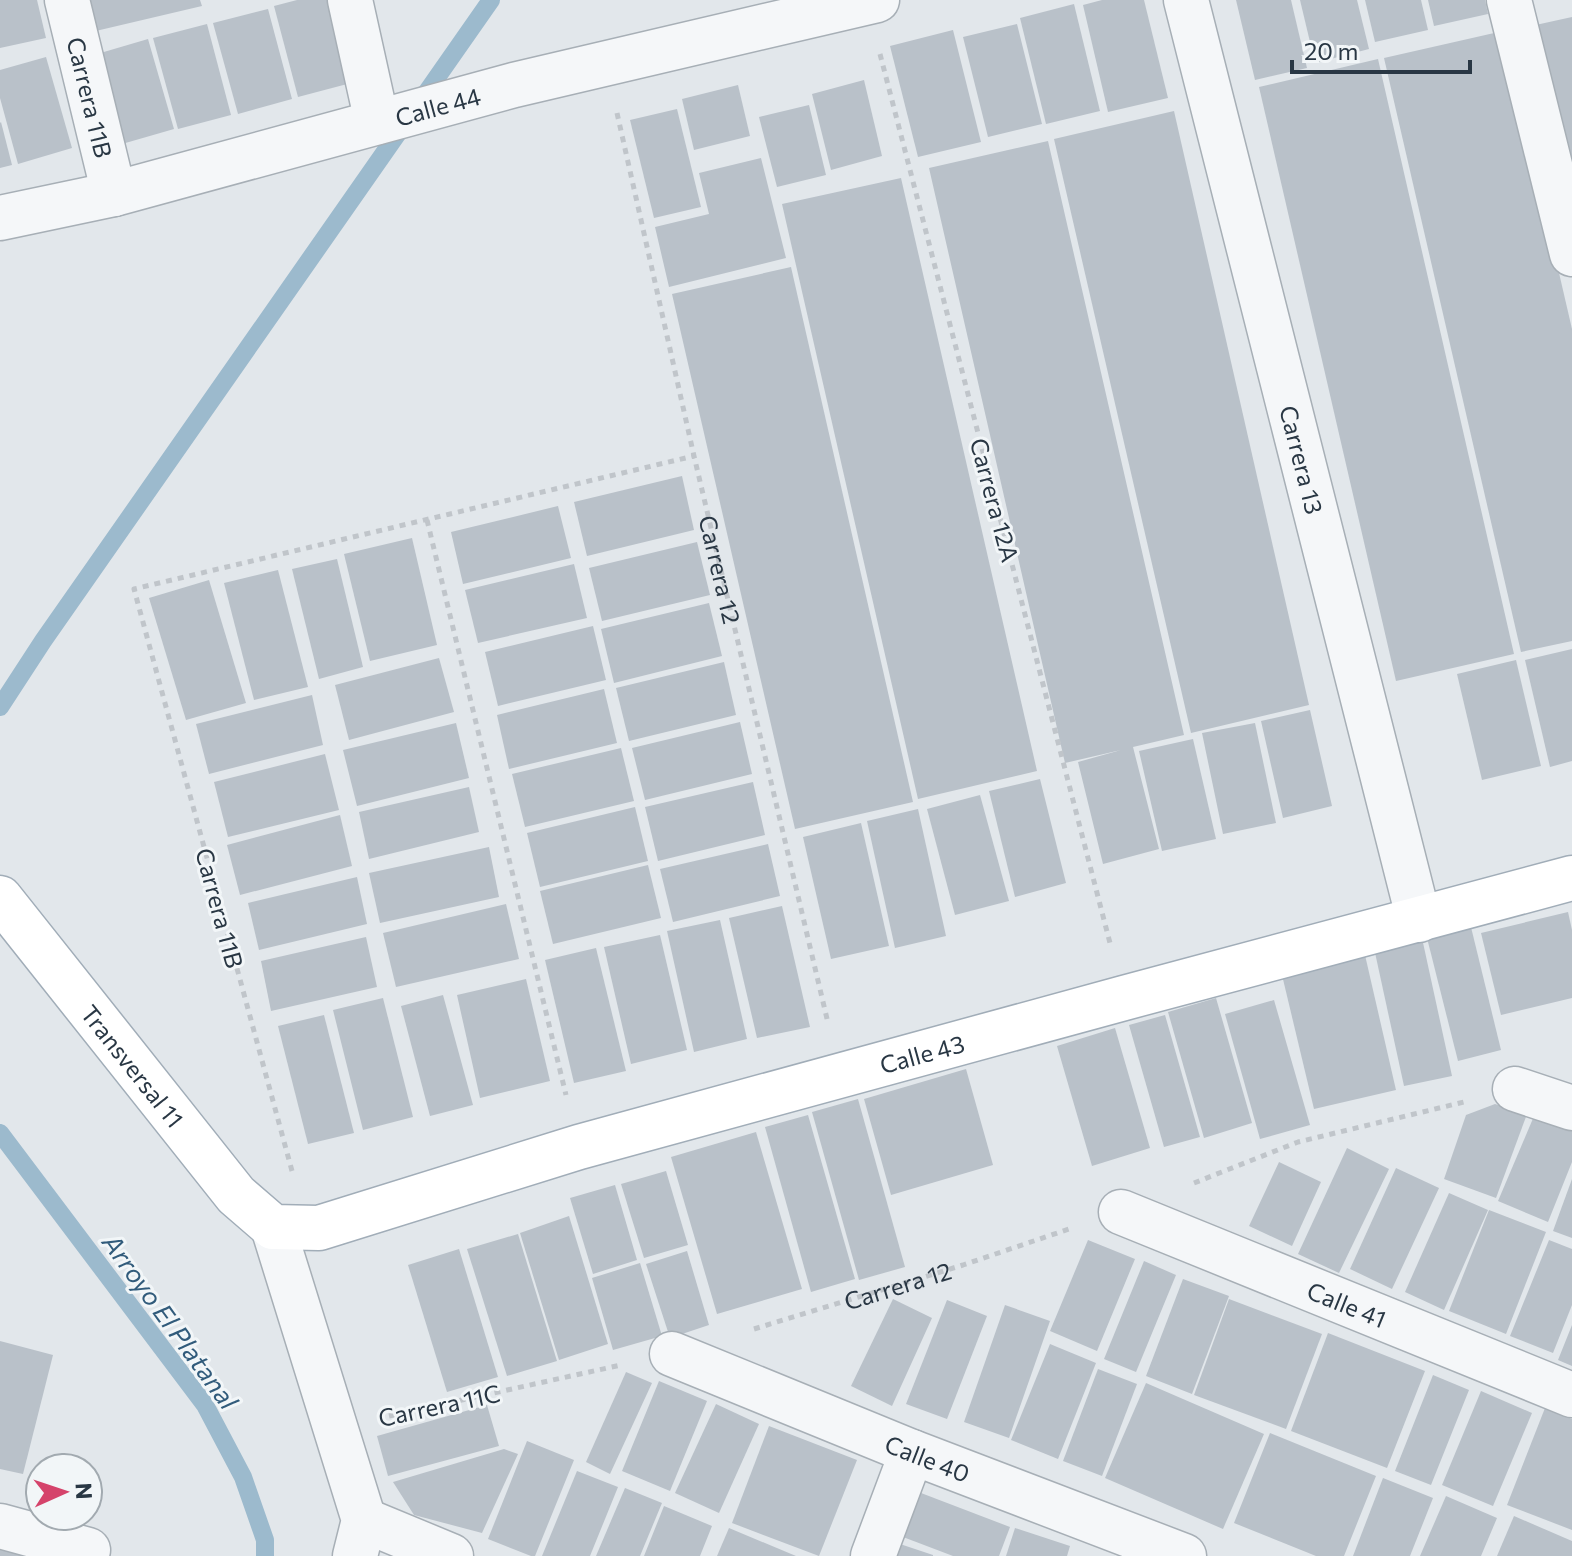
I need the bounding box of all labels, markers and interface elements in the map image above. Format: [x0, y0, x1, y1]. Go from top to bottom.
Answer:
scale bar [1292, 24, 1470, 74]
street label: Carrera 11B [62, 34, 119, 160]
text: 20 m [1304, 36, 1358, 65]
street label: Calle 44 [392, 80, 484, 131]
street label: Carrera 13 [1275, 402, 1330, 517]
street label: Carrera 12A [965, 435, 1025, 565]
street label: Carrera 12 [694, 512, 748, 626]
street label: Carrera 11B [190, 845, 250, 971]
street label: Transversal 11 [76, 998, 191, 1133]
street label: Calle 43 [876, 1028, 967, 1079]
water label: Arroyo El Platanal [96, 1226, 246, 1416]
street label: Carrera 12 [840, 1255, 955, 1315]
street label: Calle 41 [1303, 1275, 1391, 1333]
street label: Carrera 11C [375, 1378, 503, 1432]
street label: Calle 40 [881, 1428, 974, 1487]
north arrow [24, 1452, 104, 1532]
text: N [71, 1482, 98, 1500]

